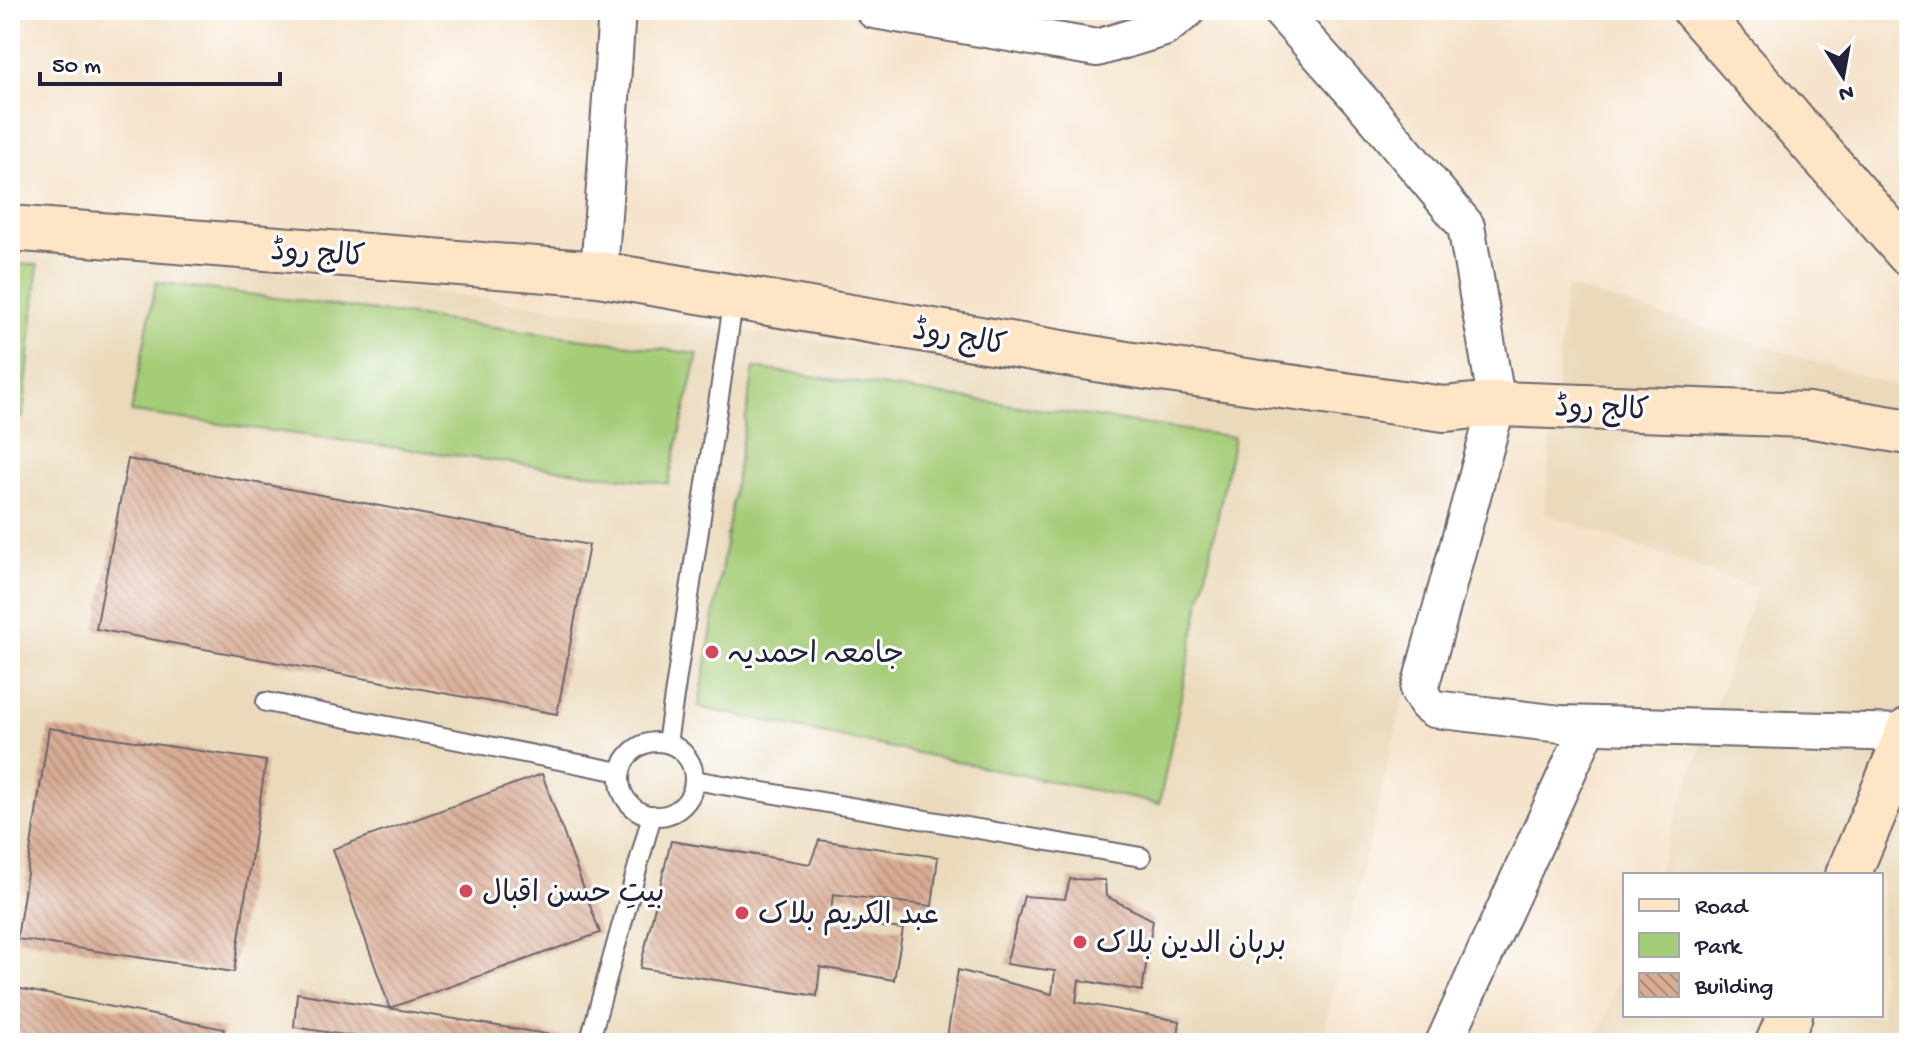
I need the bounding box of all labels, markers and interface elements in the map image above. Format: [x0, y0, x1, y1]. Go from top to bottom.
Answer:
scale bar [40, 36, 280, 86]
north arrow [1803, 36, 1883, 116]
text: 50 m [52, 53, 101, 82]
text: N [1837, 78, 1856, 106]
street label: کالج روڈ [269, 234, 366, 277]
street label: کالج روڈ [910, 313, 1009, 366]
street label: کالج روڈ [1554, 390, 1650, 431]
place label: جامعہ احمدیہ [728, 639, 904, 674]
marker: جامعہ احمدیہ [703, 643, 721, 661]
legend [1623, 873, 1883, 1017]
place label: بیتِ حسن اقبال [482, 878, 665, 913]
marker: بیتِ حسن اقبال [457, 882, 475, 900]
text: Road [1695, 894, 1749, 923]
place label: عبد الکریم بلاک [758, 900, 939, 936]
marker: عبد الکریم بلاک [733, 904, 751, 922]
place label: برہان الدین بلاک [1096, 929, 1286, 964]
marker: برہان الدین بلاک [1071, 933, 1089, 951]
text: Park [1694, 934, 1743, 963]
text: Building [1694, 974, 1773, 1003]

